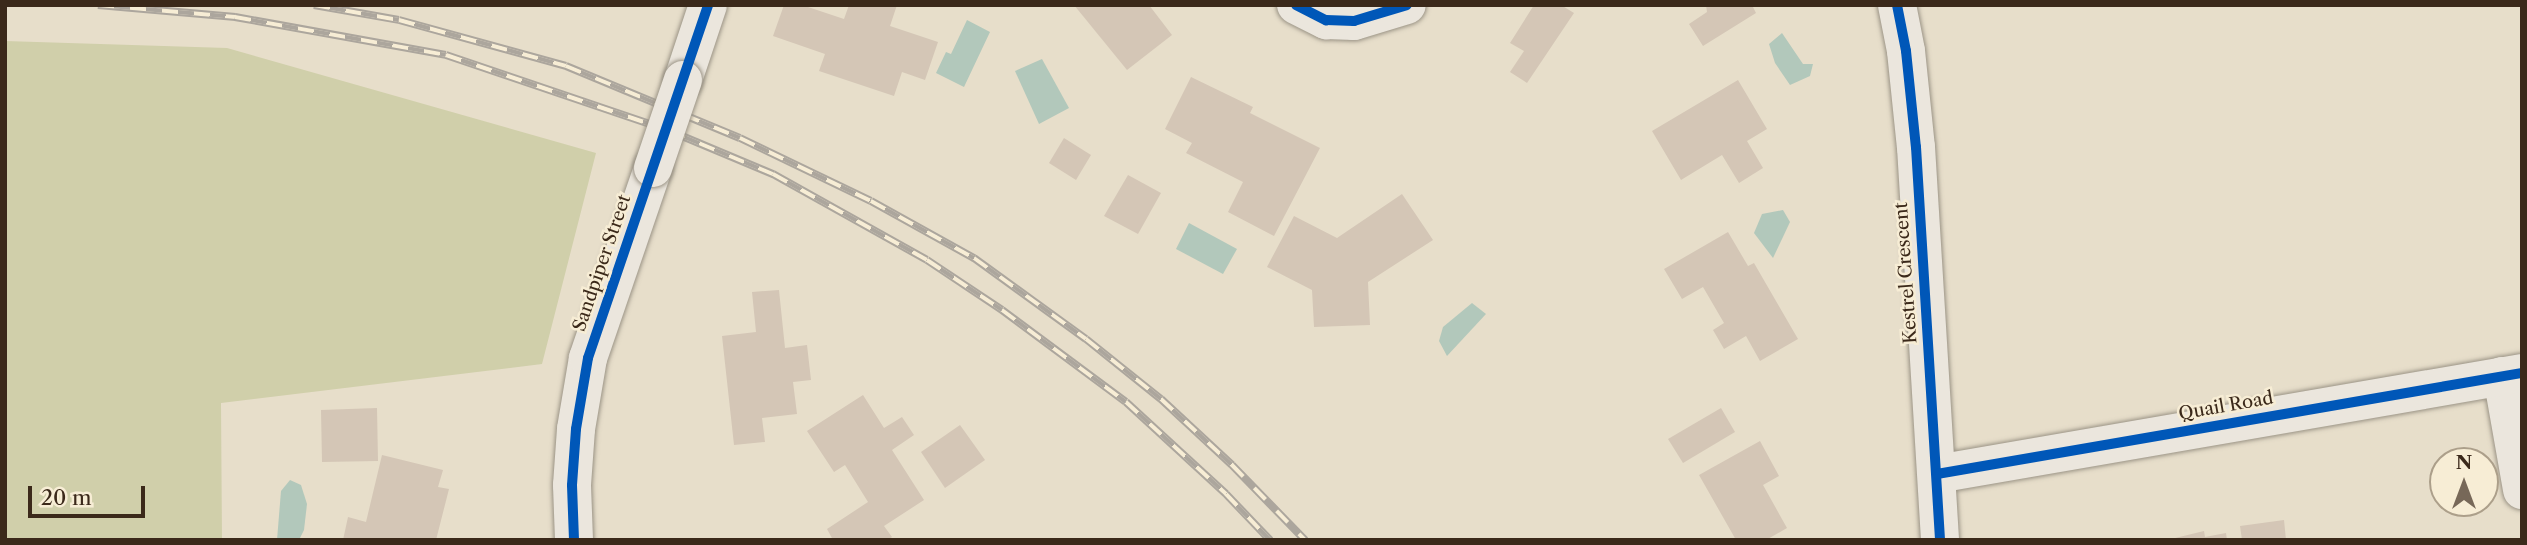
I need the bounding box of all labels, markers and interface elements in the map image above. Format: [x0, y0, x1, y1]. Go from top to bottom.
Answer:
street label: Sandpiper Street [568, 192, 636, 334]
street label: Kestrel Crescent [1890, 202, 1922, 344]
street label: Quail Road [2177, 387, 2275, 425]
north arrow [2429, 447, 2499, 517]
text: N [2456, 451, 2472, 474]
scale bar [32, 472, 149, 516]
text: 20 m [41, 485, 92, 510]

